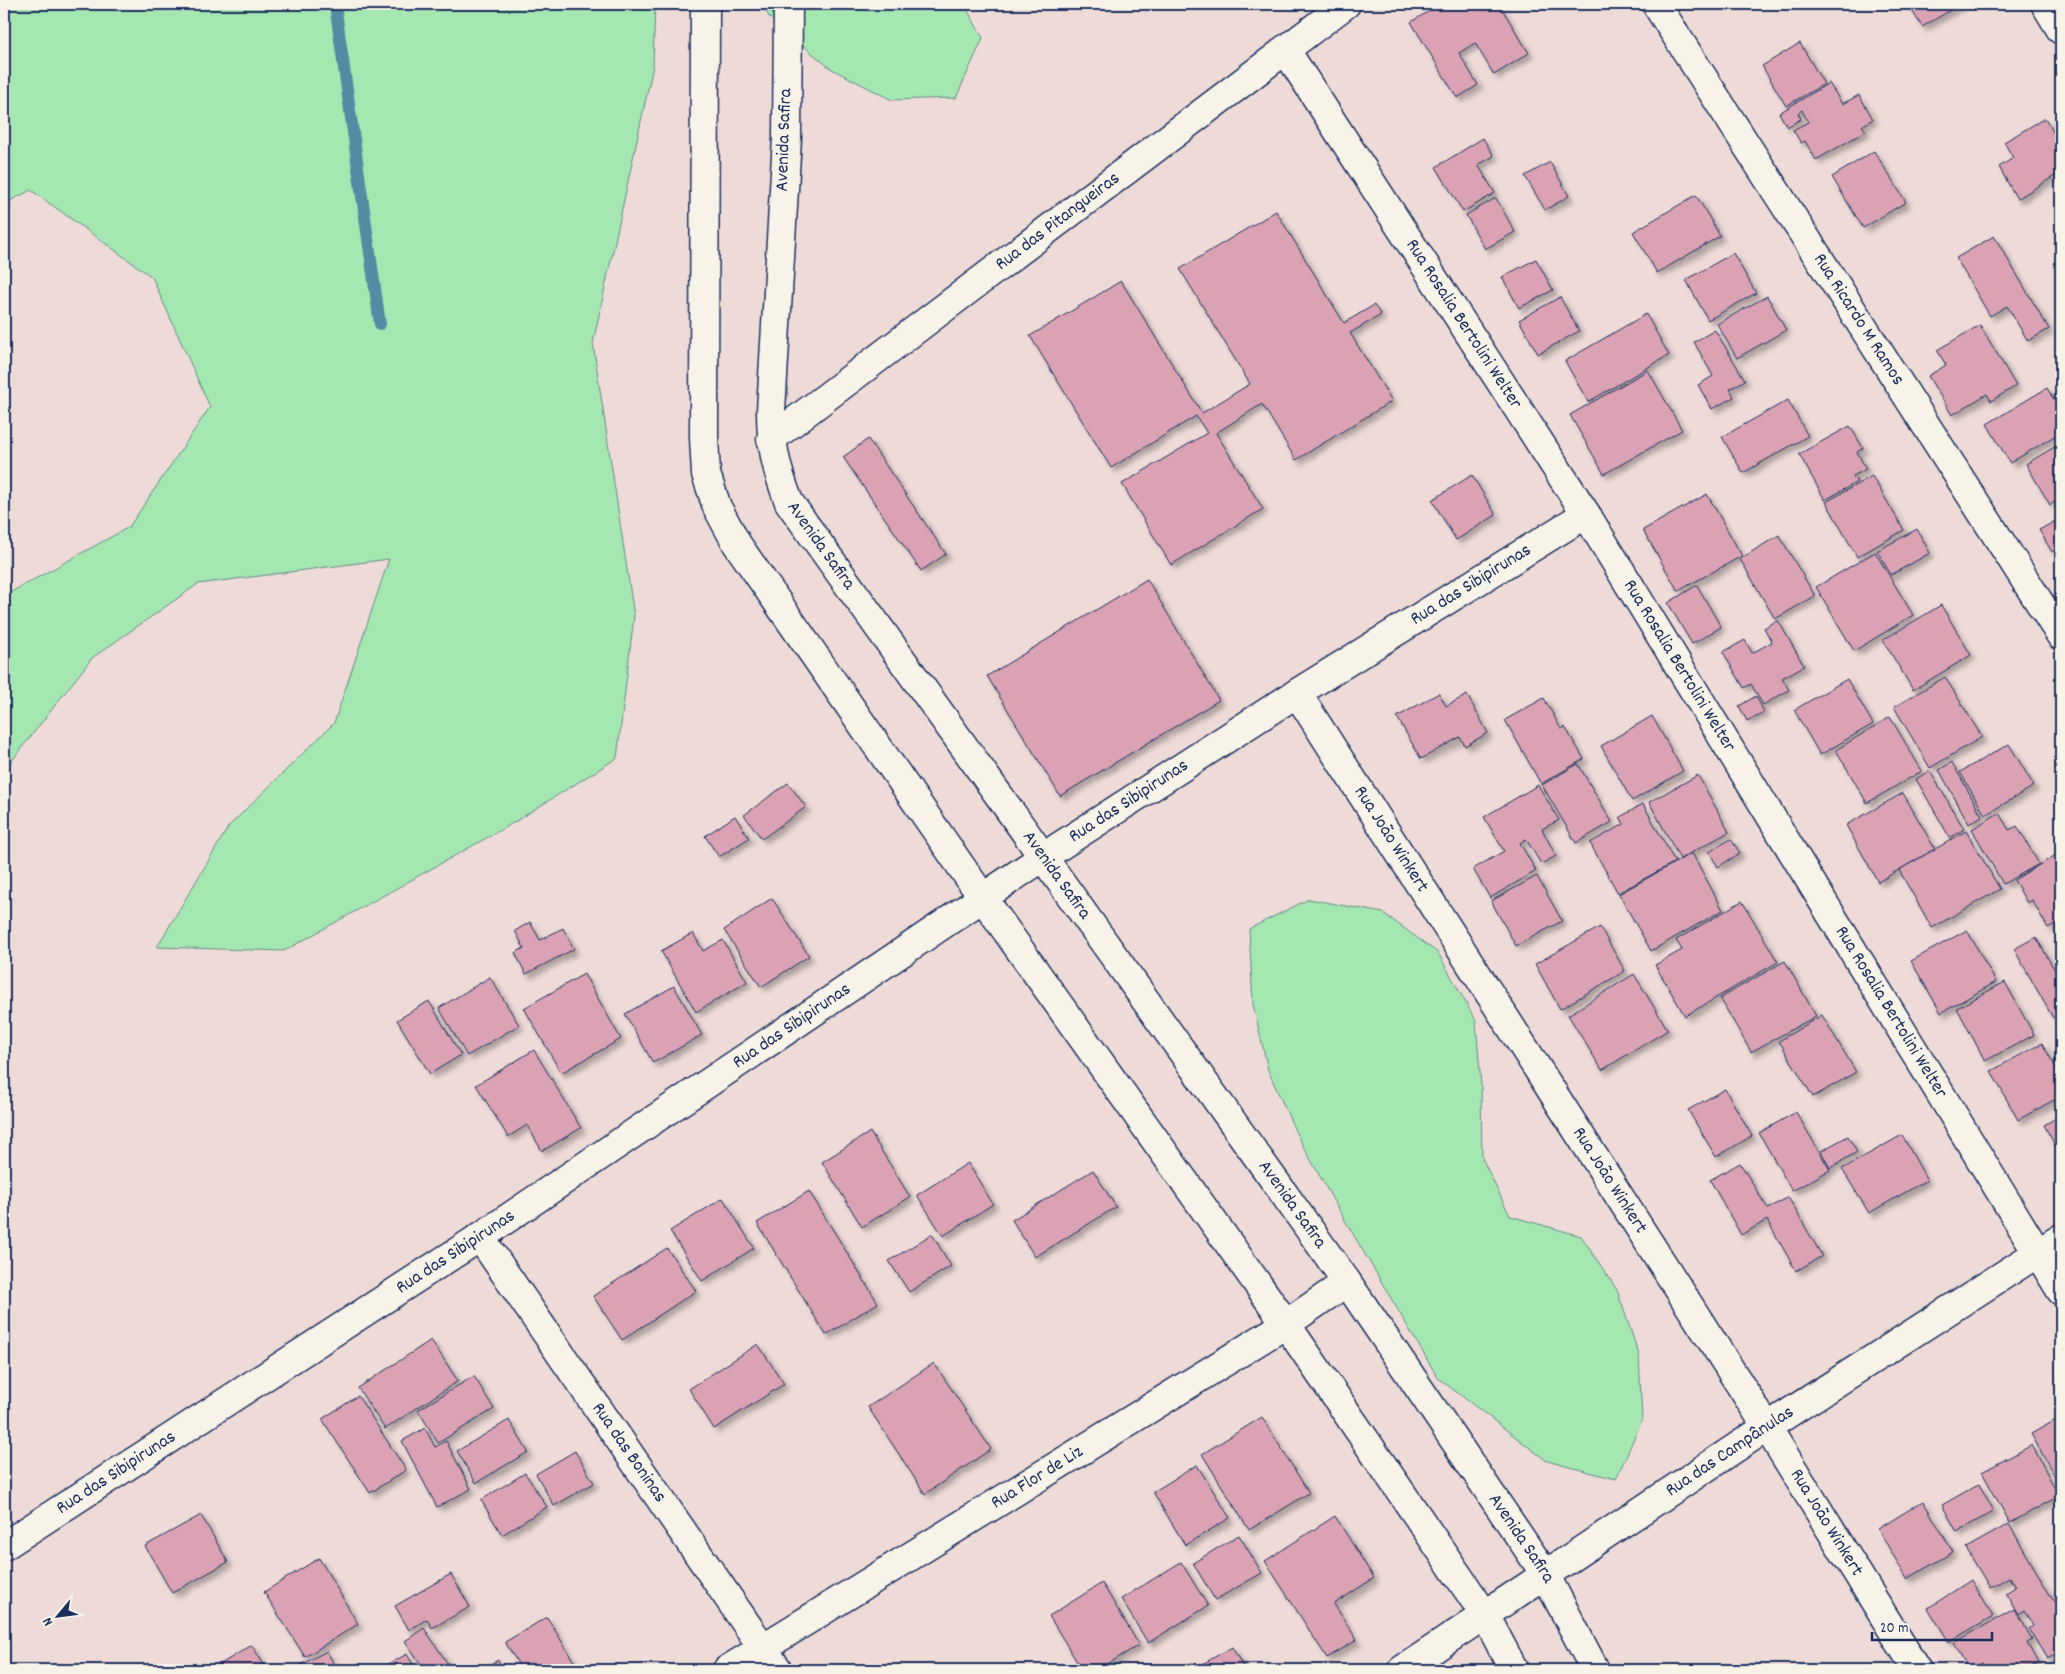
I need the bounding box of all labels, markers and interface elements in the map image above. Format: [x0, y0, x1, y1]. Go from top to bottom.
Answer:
street label: Avenida Safira [770, 87, 800, 192]
street label: Rua das Pitangueiras [990, 166, 1126, 278]
street label: Rua Rosalia Bertolini Welter [1398, 234, 1528, 415]
street label: Rua Ricardo M Ramos [1806, 248, 1911, 391]
street label: Avenida Safira [779, 496, 862, 597]
street label: Rua das Sibipirunas [1406, 537, 1537, 633]
street label: Rua Rosalia Bertolini Welter [1616, 575, 1742, 757]
street label: Rua das Sibipirunas [1064, 753, 1194, 850]
street label: Rua João Winkert [1347, 781, 1435, 898]
street label: Avenida Safira [1015, 826, 1098, 926]
street label: Rua Rosalia Bertolini Welter [1828, 921, 1954, 1104]
street label: Rua das Sibipirunas [727, 977, 857, 1076]
street label: Rua João Winkert [1565, 1122, 1653, 1239]
street label: Avenida Safira [1251, 1155, 1333, 1256]
street label: Rua das Sibipirunas [391, 1203, 521, 1301]
street label: Rua das Boninas [584, 1397, 673, 1508]
street label: Rua das Campânulas [1660, 1399, 1800, 1504]
street label: Rua das Sibipirunas [51, 1424, 182, 1522]
street label: Rua Flor de Liz [986, 1439, 1089, 1517]
street label: Rua João Winkert [1783, 1464, 1870, 1582]
street label: Avenida Safira [1481, 1488, 1562, 1589]
north arrow [32, 1592, 82, 1642]
scale bar [1872, 1609, 1992, 1641]
text: N [38, 1613, 59, 1629]
text: 20 m [1880, 1618, 1908, 1640]

